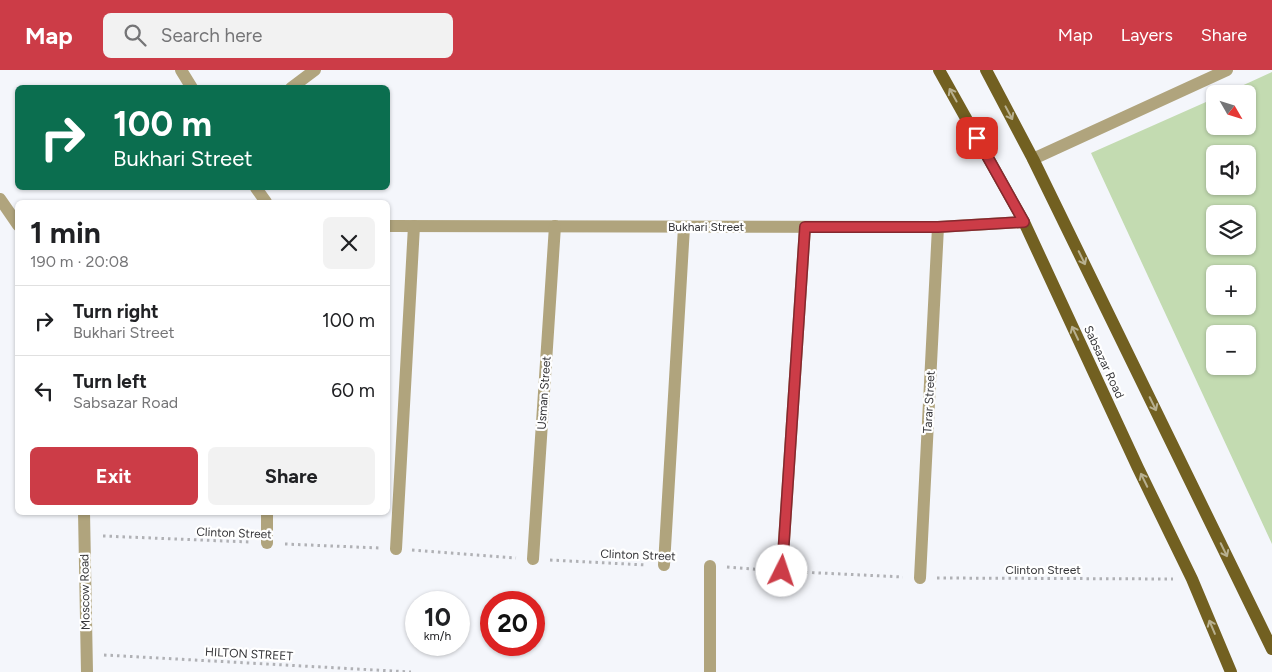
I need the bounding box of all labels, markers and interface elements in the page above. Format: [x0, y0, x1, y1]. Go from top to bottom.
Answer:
search box [103, 13, 453, 58]
text: Map [25, 21, 73, 50]
icon: search [121, 21, 149, 49]
text: Search here [161, 24, 262, 47]
text: Map [1058, 24, 1093, 46]
text: Layers [1121, 24, 1173, 46]
text: Share [1201, 24, 1247, 46]
north arrow [1206, 85, 1256, 135]
map controls [1206, 85, 1256, 375]
one-way arrow [947, 88, 957, 102]
text: 100 m [113, 103, 212, 145]
icon: right [30, 105, 95, 170]
one-way arrow [1004, 105, 1014, 120]
pin [956, 117, 998, 159]
icon: arrive [963, 124, 991, 152]
text: Bukhari Street [113, 145, 252, 172]
button: sound [1206, 145, 1256, 195]
button: layers [1206, 205, 1256, 255]
text: 1 min [30, 214, 101, 251]
button: close [323, 217, 375, 269]
street label: Bukhari Street [668, 220, 744, 234]
one-way arrow [1077, 250, 1087, 265]
text: 190 m · 20:08 [30, 252, 129, 271]
button: + [1206, 265, 1256, 315]
text: Turn right [73, 300, 159, 323]
icon: right [30, 307, 58, 335]
text: 100 m [322, 309, 375, 332]
text: Bukhari Street [73, 323, 174, 342]
street label: Sabsazar Road [1081, 323, 1127, 401]
one-way arrow [1070, 325, 1080, 340]
button: − [1206, 325, 1256, 375]
street label: Usman Street [534, 355, 554, 430]
text: Turn left [73, 370, 147, 393]
street label: Tarar Street [920, 370, 938, 434]
icon: left [30, 377, 58, 405]
text: 60 m [331, 379, 375, 402]
text: Sabsazar Road [73, 393, 178, 412]
one-way arrow [1149, 396, 1158, 411]
button: Exit [30, 447, 198, 505]
button: Share [208, 447, 375, 505]
one-way arrow [1138, 473, 1148, 488]
street label: Clinton Street [196, 525, 272, 541]
one-way arrow [1220, 542, 1229, 557]
position arrow [755, 544, 807, 596]
street label: Clinton Street [600, 547, 676, 563]
street label: Moscow Road [77, 554, 93, 630]
street label: Clinton Street [1005, 563, 1081, 577]
speed limit sign: 20 [480, 591, 545, 656]
text: 10 [424, 602, 451, 632]
one-way arrow [1207, 620, 1217, 635]
text: km/h [424, 629, 451, 643]
street label: HILTON STREET [205, 645, 294, 663]

